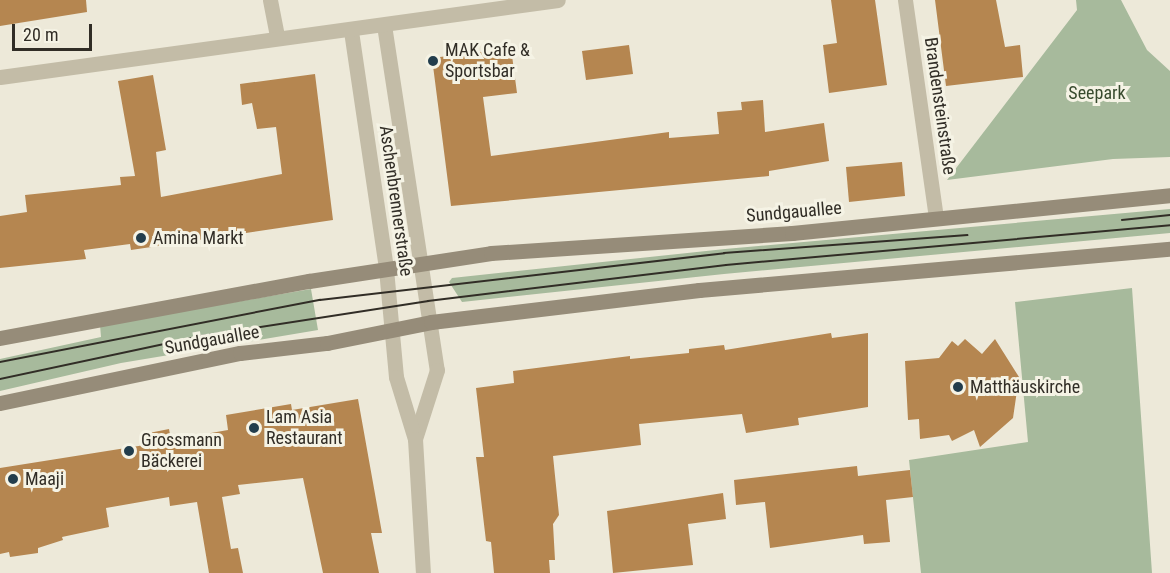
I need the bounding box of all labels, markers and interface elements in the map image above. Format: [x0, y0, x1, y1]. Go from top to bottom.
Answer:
scale bar [15, 12, 94, 50]
text: 20 m [23, 24, 58, 45]
street label: Brandensteinstraße [920, 36, 960, 176]
place label: MAK Cafe & Sportsbar [445, 40, 530, 82]
marker: MAK Cafe & Sportsbar [426, 54, 440, 68]
park label: Seepark [1068, 82, 1126, 104]
street label: Aschenbrennerstraße [375, 124, 417, 278]
street label: Sundgauallee [745, 197, 843, 227]
place label: Amina Markt [153, 227, 244, 249]
marker: Amina Markt [134, 231, 148, 245]
street label: Sundgauallee [163, 321, 261, 359]
place label: Matthäuskirche [970, 376, 1080, 398]
marker: Matthäuskirche [951, 380, 965, 394]
place label: Lam Asia Restaurant [266, 407, 343, 450]
marker: Lam Asia Restaurant [247, 421, 261, 435]
place label: Grossmann Bäckerei [141, 430, 222, 472]
marker: Grossmann Bäckerei [122, 444, 136, 458]
place label: Maaji [25, 468, 64, 490]
marker: Maaji [6, 472, 20, 486]

